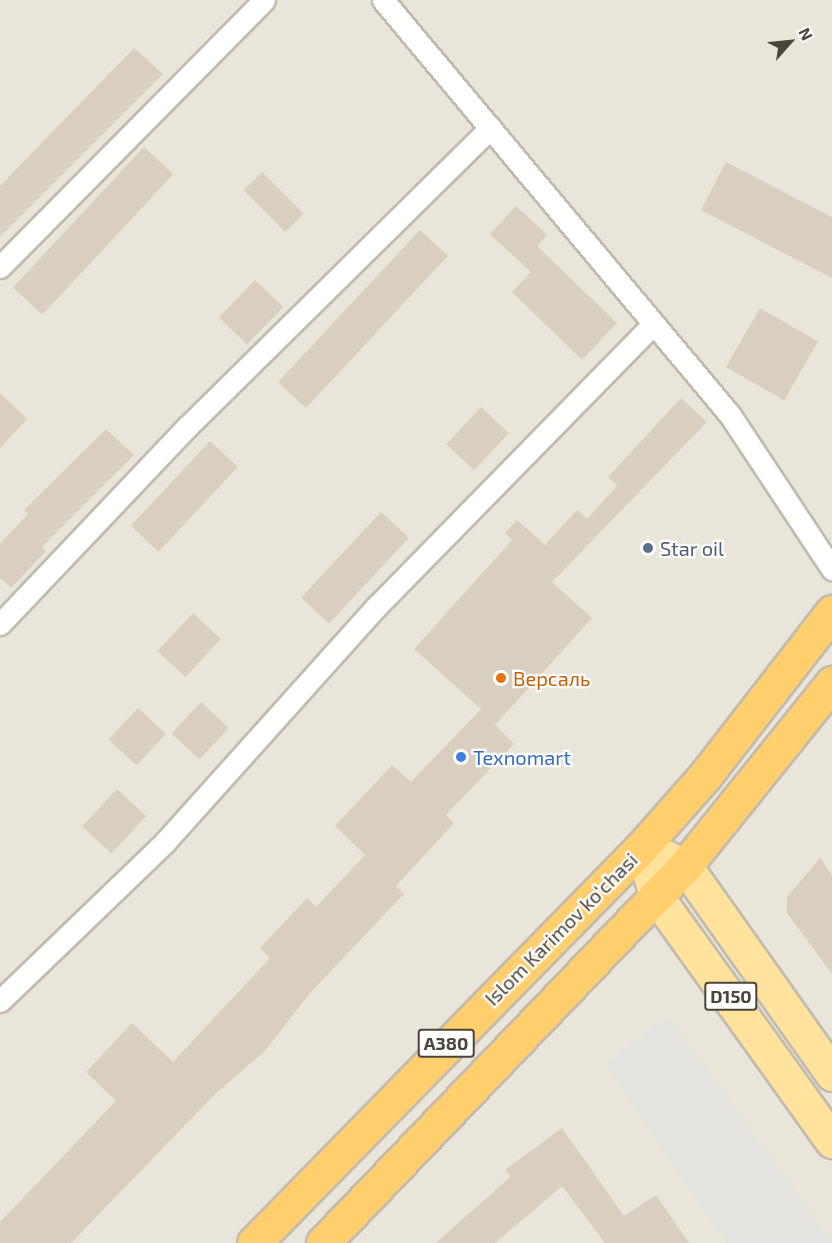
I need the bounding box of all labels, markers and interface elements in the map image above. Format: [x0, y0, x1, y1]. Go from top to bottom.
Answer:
north arrow [760, 12, 820, 72]
text: N [795, 24, 818, 43]
place label: Star oil [660, 536, 724, 560]
marker: Star oil [641, 541, 655, 555]
place label: Версаль [513, 666, 590, 690]
marker: Версаль [494, 671, 508, 685]
place label: Texnomart [473, 745, 571, 769]
marker: Texnomart [454, 750, 468, 764]
street label: Islom Karimov ko‘chasi [480, 848, 642, 1010]
road number: D150 [704, 981, 758, 1011]
road number: A380 [418, 1028, 474, 1058]

